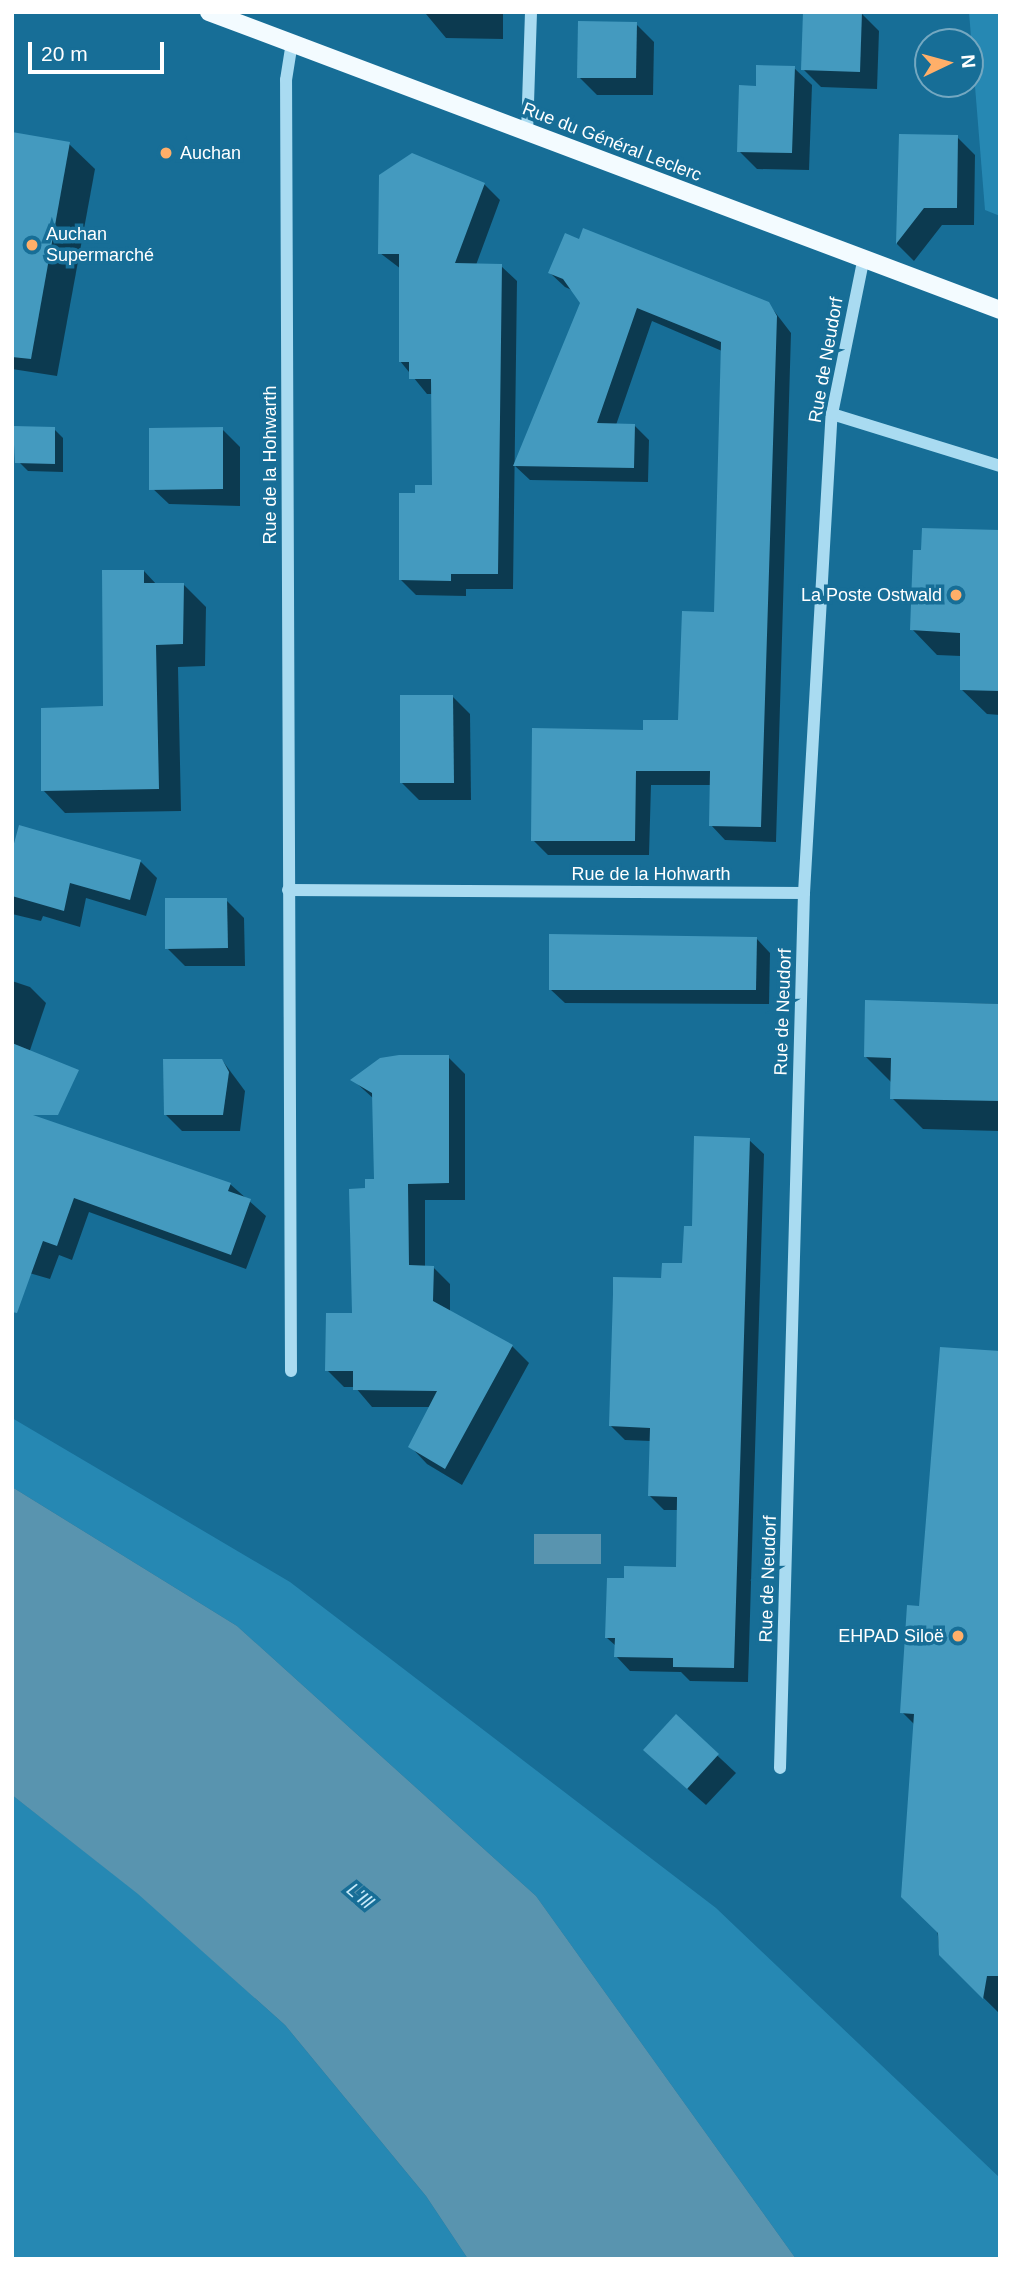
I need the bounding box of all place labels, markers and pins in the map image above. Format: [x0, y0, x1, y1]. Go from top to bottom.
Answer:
place label: Auchan [180, 142, 241, 164]
marker: Auchan [158, 145, 174, 161]
place label: Auchan Supermarché [46, 224, 154, 266]
marker: Auchan Supermarché [24, 237, 40, 253]
place label: La Poste Ostwald [801, 584, 942, 606]
marker: La Poste Ostwald [948, 587, 964, 603]
place label: EHPAD Siloë [838, 1625, 944, 1647]
marker: EHPAD Siloë [950, 1628, 966, 1644]

